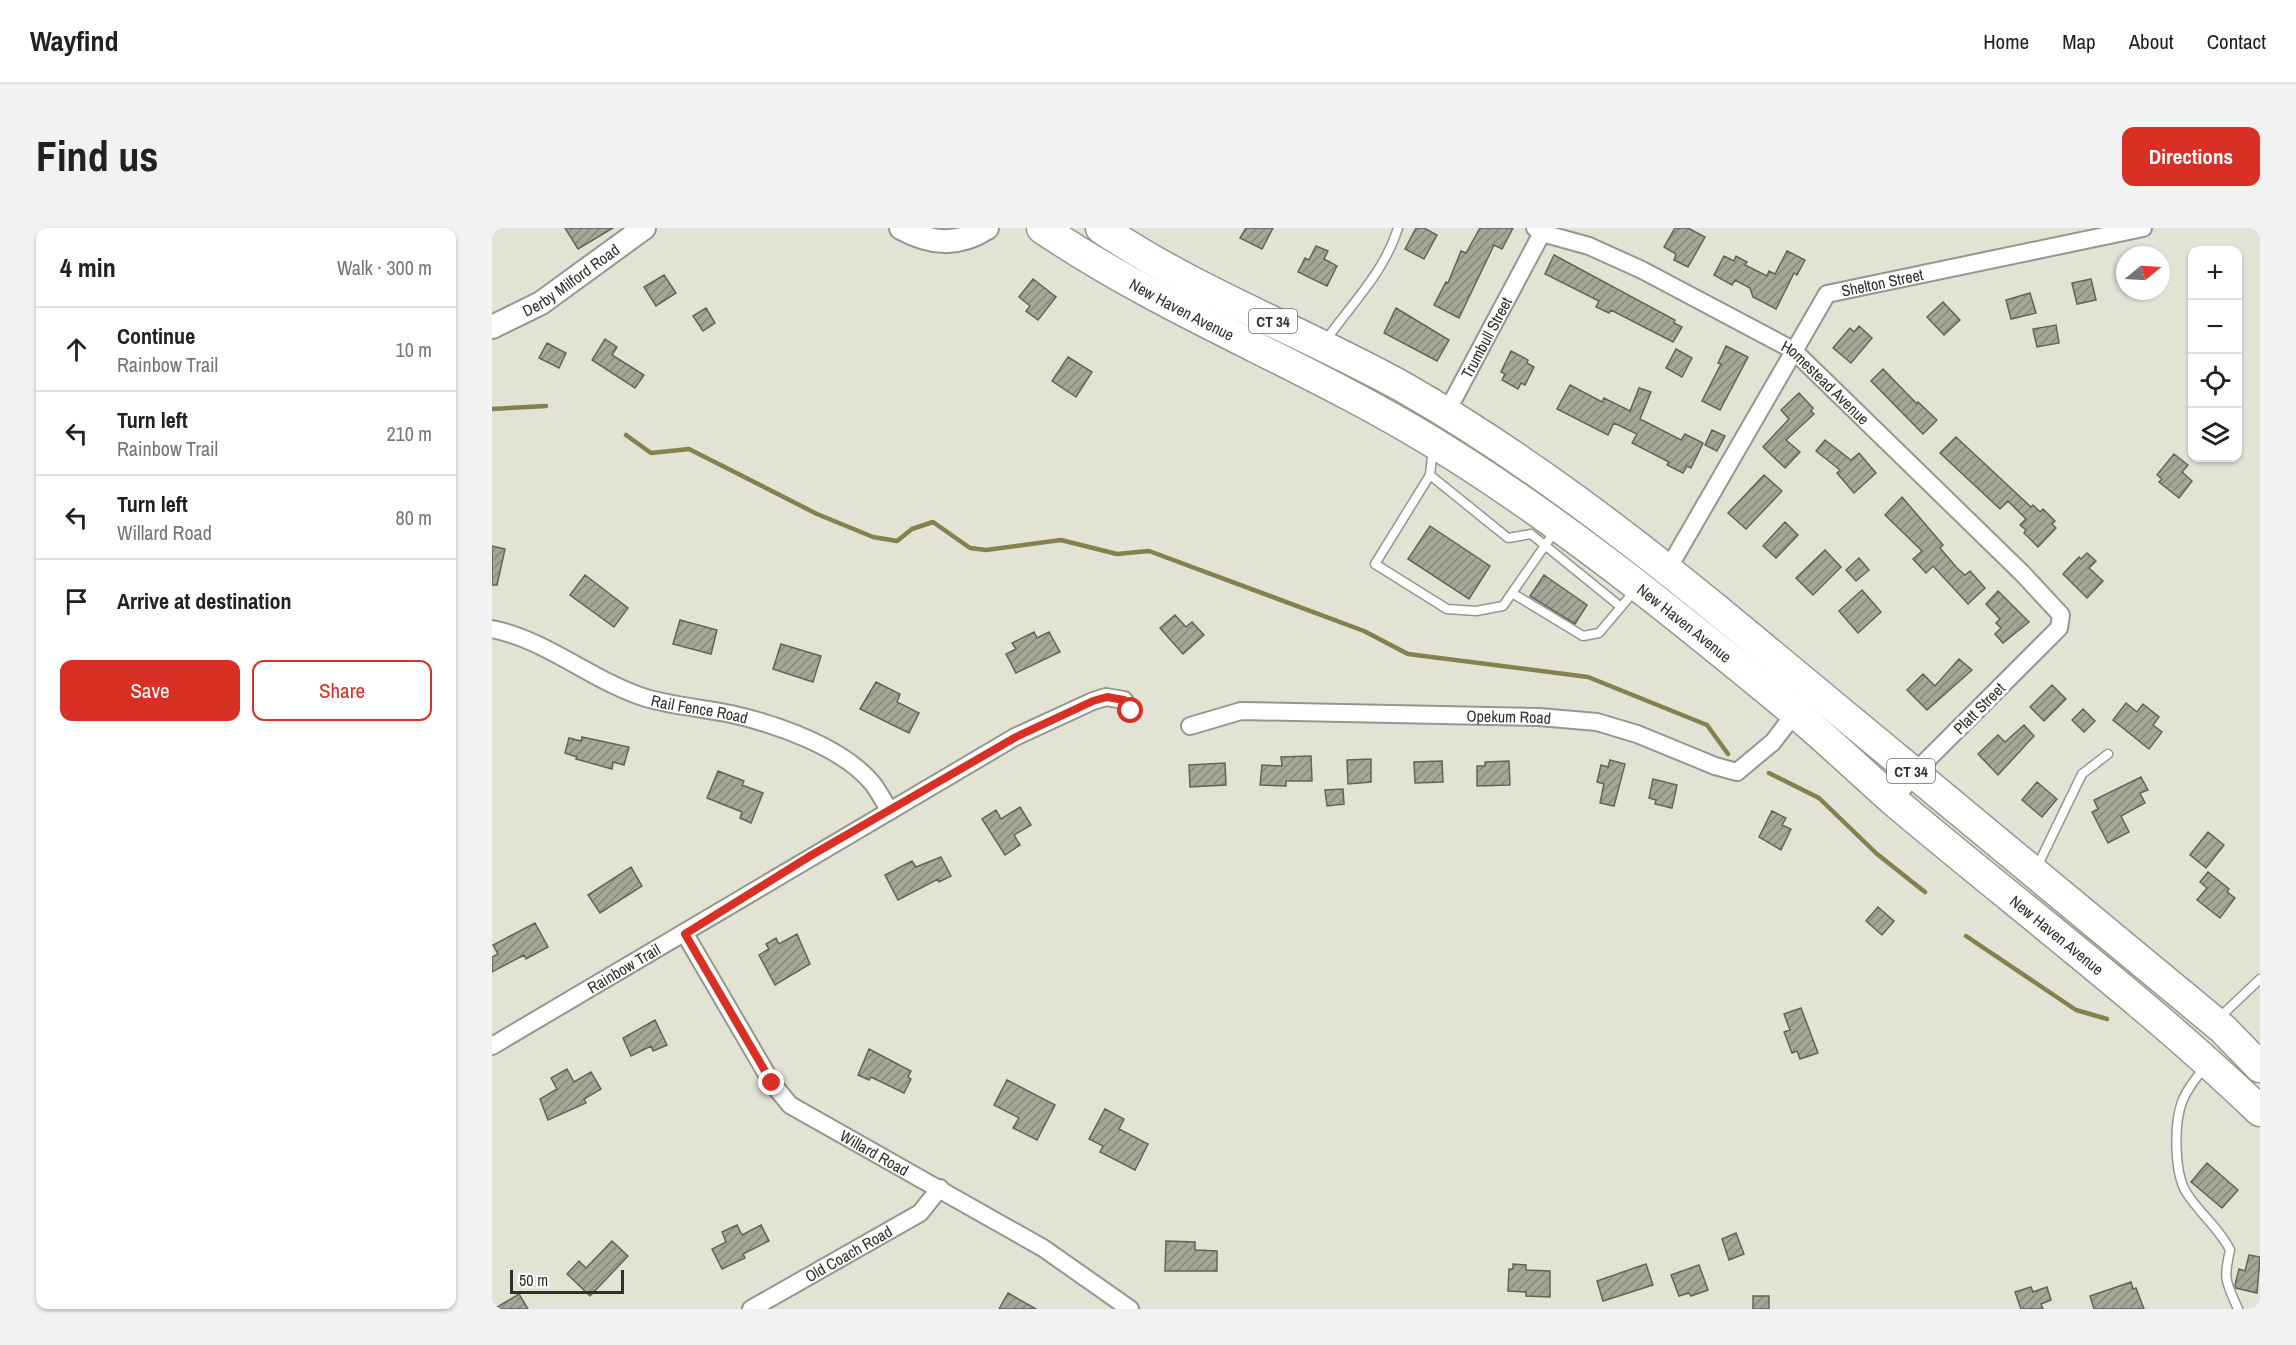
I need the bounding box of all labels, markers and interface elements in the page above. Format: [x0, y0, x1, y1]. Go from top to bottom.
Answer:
text: Wayfind [30, 22, 118, 60]
text: Home [1983, 27, 2029, 56]
text: Map [2062, 27, 2096, 56]
text: About [2129, 27, 2174, 56]
text: Contact [2207, 27, 2266, 56]
button: Directions [2122, 127, 2260, 186]
text: Find us [36, 128, 158, 184]
street label: Derby Milford Road [519, 239, 624, 321]
north arrow [2116, 246, 2170, 300]
map controls [2188, 246, 2242, 462]
button: + [2188, 246, 2242, 300]
text: 4 min [60, 250, 116, 285]
text: Walk · 300 m [337, 254, 432, 281]
street label: Shelton Street [1839, 263, 1925, 302]
street label: New Haven Avenue [1126, 273, 1238, 346]
street label: Trumbull Street [1456, 293, 1517, 382]
button: − [2188, 300, 2242, 354]
road number: CT 34 [1249, 309, 1297, 333]
text: Continue [117, 321, 195, 351]
icon: ahead [60, 333, 93, 366]
street label: Homestead Avenue [1778, 335, 1874, 430]
text: 10 m [396, 336, 432, 363]
text: Rainbow Trail [117, 351, 218, 378]
button: locate [2188, 354, 2242, 408]
text: Turn left [117, 405, 188, 435]
button: layers [2188, 408, 2242, 462]
icon: left [60, 417, 93, 450]
text: 210 m [386, 420, 432, 447]
text: Rainbow Trail [117, 435, 218, 462]
text: Turn left [117, 489, 188, 519]
icon: left [60, 501, 93, 534]
text: 80 m [396, 504, 432, 531]
text: Willard Road [117, 519, 212, 546]
street label: New Haven Avenue [1633, 578, 1736, 667]
icon: arrive [60, 585, 93, 618]
text: Arrive at destination [117, 586, 291, 616]
button: Save [60, 660, 240, 721]
button: Share [252, 660, 432, 721]
street label: Platt Street [1948, 677, 2010, 739]
street label: Rail Fence Road [649, 689, 750, 729]
route start [1117, 697, 1143, 723]
street label: Opekum Road [1466, 705, 1552, 729]
road number: CT 34 [1887, 759, 1935, 783]
street label: New Haven Avenue [2005, 890, 2108, 980]
street label: Rainbow Trail [583, 938, 664, 998]
route end [758, 1069, 784, 1095]
street label: Willard Road [836, 1124, 913, 1181]
street label: Old Coach Road [801, 1220, 896, 1287]
scale bar [510, 1267, 624, 1294]
text: 50 m [519, 1269, 548, 1291]

